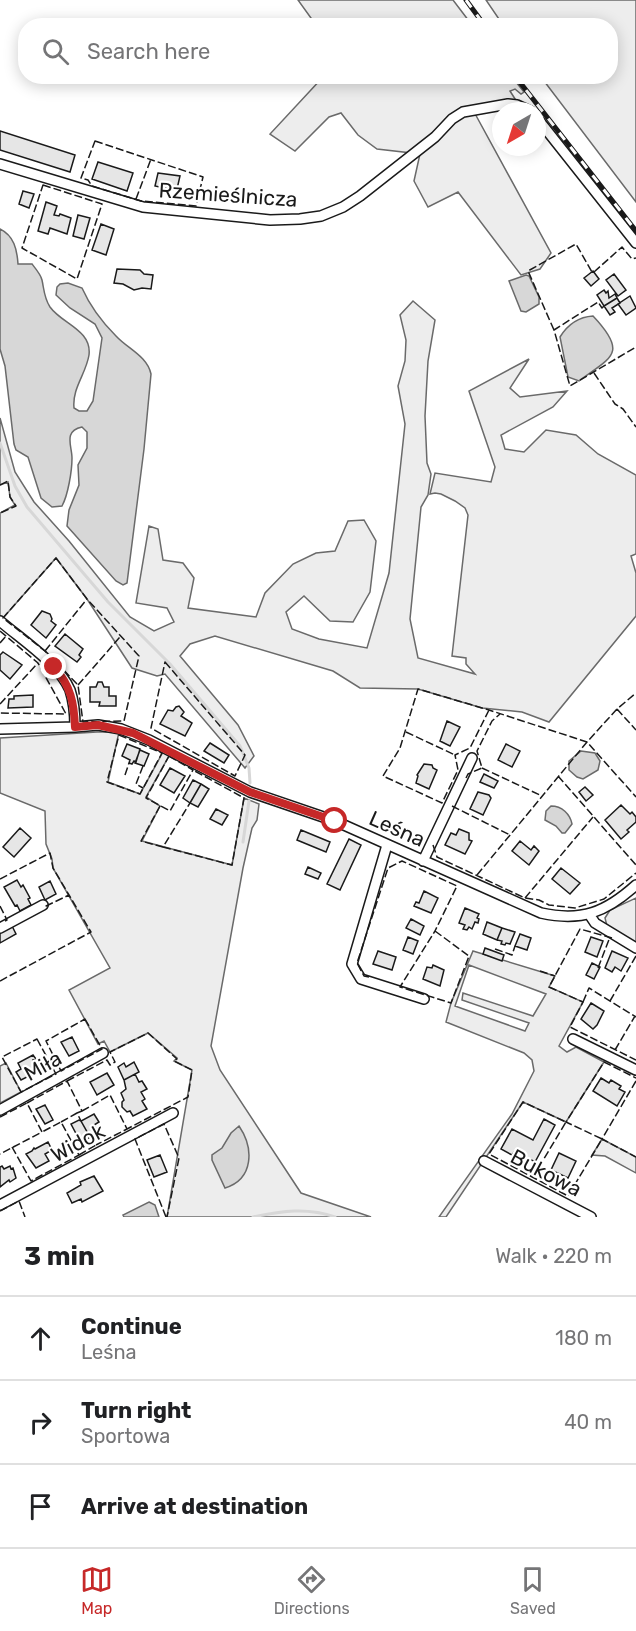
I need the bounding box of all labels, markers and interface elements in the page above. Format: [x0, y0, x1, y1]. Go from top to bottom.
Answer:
search box [18, 18, 618, 84]
icon: search [39, 35, 72, 68]
text: Search here [87, 38, 210, 65]
north arrow [492, 102, 546, 156]
street label: Rzemieślnicza [158, 177, 298, 212]
route end [40, 653, 66, 679]
street label: Leśna [365, 805, 429, 852]
route start [321, 807, 347, 833]
street label: Miła [20, 1045, 66, 1086]
street label: Widok [47, 1118, 109, 1167]
street label: Bukowa [506, 1143, 586, 1202]
text: 3 min [24, 1241, 95, 1272]
text: Walk · 220 m [495, 1244, 612, 1268]
text: Continue [81, 1313, 182, 1340]
icon: ahead [24, 1322, 57, 1355]
text: 180 m [555, 1326, 612, 1350]
text: Leśna [81, 1340, 137, 1364]
text: Turn right [81, 1397, 191, 1424]
icon: right [24, 1406, 57, 1439]
text: 40 m [564, 1410, 612, 1434]
text: Sportowa [81, 1424, 170, 1448]
icon: arrive [24, 1490, 57, 1523]
text: Arrive at destination [81, 1493, 308, 1520]
tab: Map [80, 1563, 113, 1618]
tab: Directions [274, 1563, 350, 1618]
tab: Saved [510, 1563, 556, 1618]

